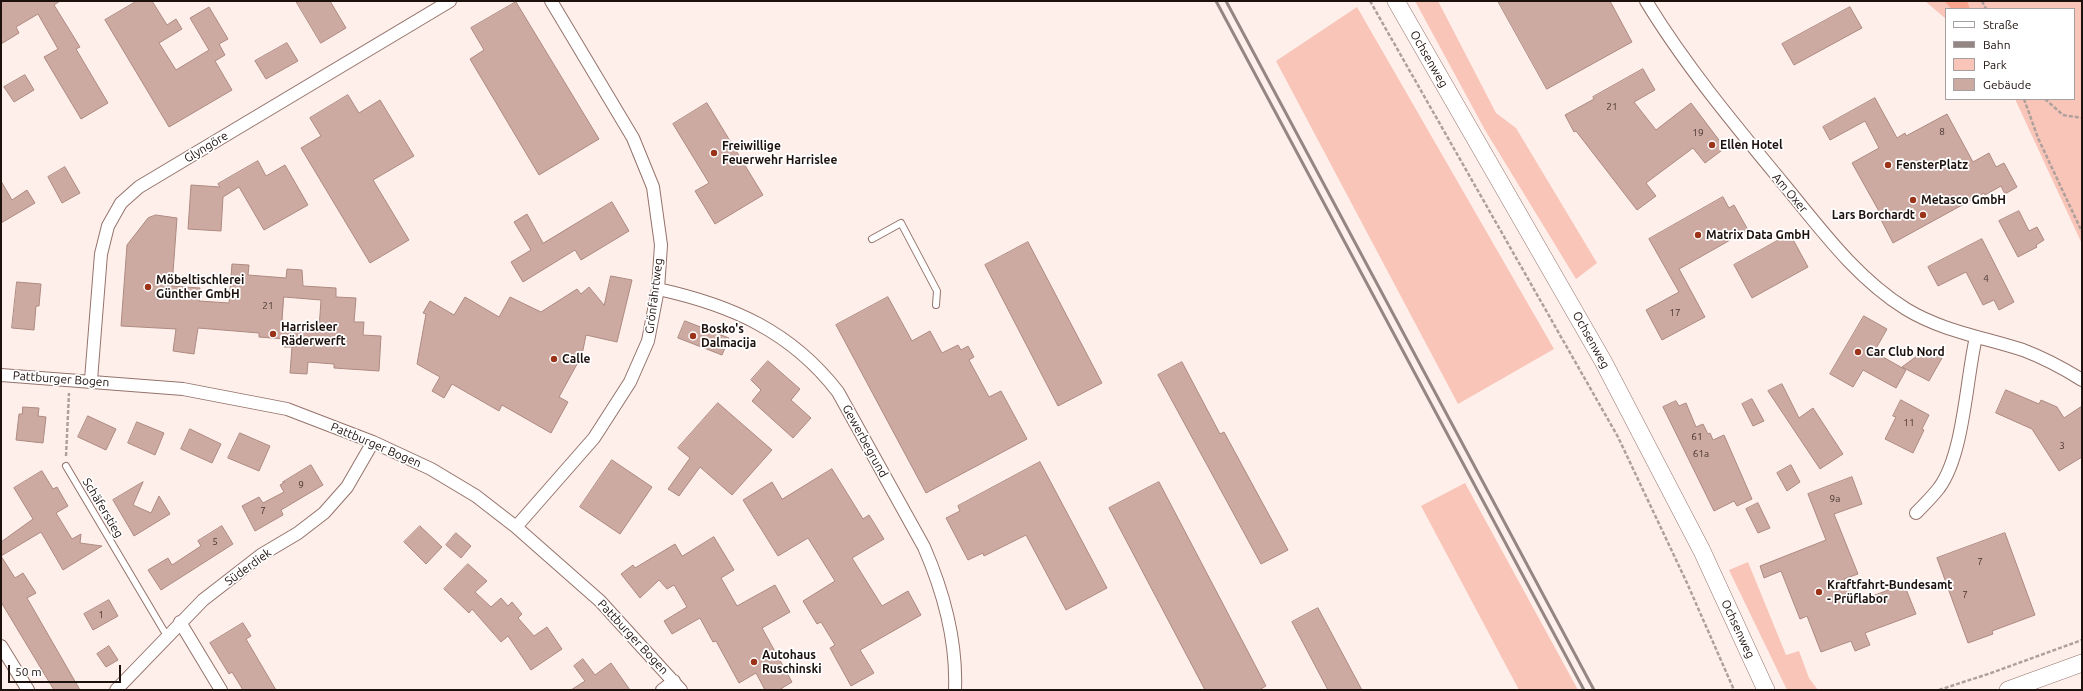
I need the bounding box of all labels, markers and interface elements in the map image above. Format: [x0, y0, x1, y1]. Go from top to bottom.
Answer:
legend [1945, 8, 2075, 100]
text: Straße [1983, 18, 2019, 31]
street label: Ochsenweg [1407, 28, 1451, 90]
text: Bahn [1983, 38, 2011, 51]
text: Park [1983, 58, 2007, 71]
text: Gebäude [1983, 78, 2031, 91]
house number: 21 [1606, 101, 1618, 113]
house number: 8 [1939, 126, 1945, 138]
house number: 19 [1692, 127, 1704, 139]
street label: Glyngöre [181, 128, 231, 166]
place label: Ellen Hotel [1720, 138, 1783, 152]
place label: Freiwillige Feuerwehr Harrislee [722, 139, 837, 167]
marker: Ellen Hotel [1707, 140, 1717, 150]
marker: Freiwillige Feuerwehr Harrislee [709, 148, 719, 158]
place label: FensterPlatz [1896, 158, 1968, 172]
marker: FensterPlatz [1883, 160, 1893, 170]
street label: Am Oxer [1769, 170, 1811, 216]
place label: Metasco GmbH [1921, 193, 2006, 207]
marker: Metasco GmbH [1908, 195, 1918, 205]
place label: Lars Borchardt [1832, 208, 1915, 222]
marker: Lars Borchardt [1918, 210, 1928, 220]
place label: Matrix Data GmbH [1706, 228, 1810, 242]
marker: Matrix Data GmbH [1693, 230, 1703, 240]
street label: Grönfahrtweg [642, 257, 666, 335]
place label: Möbeltischlerei Günther GmbH [156, 273, 244, 301]
house number: 4 [1983, 273, 1989, 285]
marker: Möbeltischlerei Günther GmbH [143, 282, 153, 292]
house number: 21 [262, 300, 274, 312]
house number: 17 [1669, 307, 1681, 319]
street label: Ochsenweg [1569, 309, 1613, 371]
place label: Harrisleer Räderwerft [281, 320, 346, 348]
place label: Bosko's Dalmacija [701, 322, 756, 350]
marker: Harrisleer Räderwerft [268, 329, 278, 339]
marker: Bosko's Dalmacija [688, 331, 698, 341]
place label: Car Club Nord [1866, 345, 1945, 359]
marker: Car Club Nord [1853, 347, 1863, 357]
place label: Calle [562, 352, 590, 366]
marker: Calle [549, 354, 559, 364]
street label: Pattburger Bogen [12, 368, 110, 390]
street label: Gewerbegrund [839, 402, 891, 480]
house number: 11 [1903, 417, 1915, 429]
street label: Pattburger Bogen [329, 419, 423, 471]
house number: 61 [1691, 431, 1703, 443]
house number: 3 [2059, 440, 2065, 452]
house number: 61a [1693, 448, 1709, 460]
street label: Schäferstieg [80, 476, 126, 540]
house number: 9 [298, 479, 304, 491]
house number: 9a [1830, 493, 1840, 505]
house number: 7 [260, 505, 266, 517]
house number: 5 [212, 536, 218, 548]
street label: Süderdiek [222, 545, 274, 589]
house number: 7 [1977, 556, 1983, 568]
place label: Kraftfahrt-Bundesamt - Prüflabor [1827, 578, 1953, 606]
marker: Kraftfahrt-Bundesamt - Prüflabor [1814, 587, 1824, 597]
house number: 7 [1962, 589, 1968, 601]
street label: Pattburger Bogen [595, 597, 671, 677]
street label: Ochsenweg [1718, 597, 1758, 661]
house number: 1 [98, 609, 104, 621]
place label: Autohaus Ruschinski [762, 648, 821, 676]
scale bar [10, 657, 123, 683]
marker: Autohaus Ruschinski [749, 657, 759, 667]
text: 50 m [15, 665, 42, 678]

